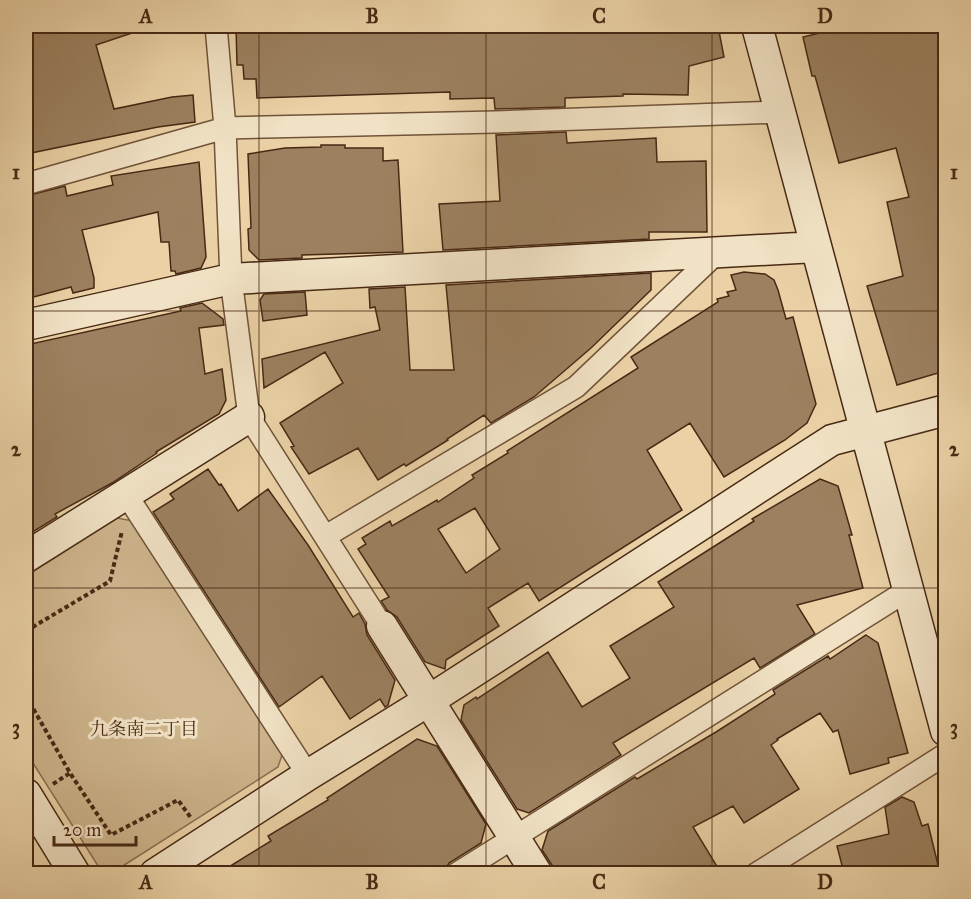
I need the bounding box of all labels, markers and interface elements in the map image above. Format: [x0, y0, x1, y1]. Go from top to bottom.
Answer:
text: A [137, 4, 153, 28]
text: B [365, 4, 379, 28]
text: C [592, 4, 606, 28]
text: D [817, 4, 833, 28]
text: 1 [12, 160, 20, 184]
text: 1 [950, 160, 958, 184]
text: 2 [11, 437, 22, 461]
text: 2 [949, 437, 960, 461]
text: 3 [12, 715, 20, 740]
text: 3 [950, 715, 958, 740]
district label: 九条南二丁目 [90, 718, 198, 740]
scale bar [54, 809, 136, 847]
text: 20 m [63, 819, 101, 841]
text: A [137, 870, 153, 894]
text: B [365, 870, 379, 894]
text: C [592, 870, 606, 894]
text: D [817, 870, 833, 894]

